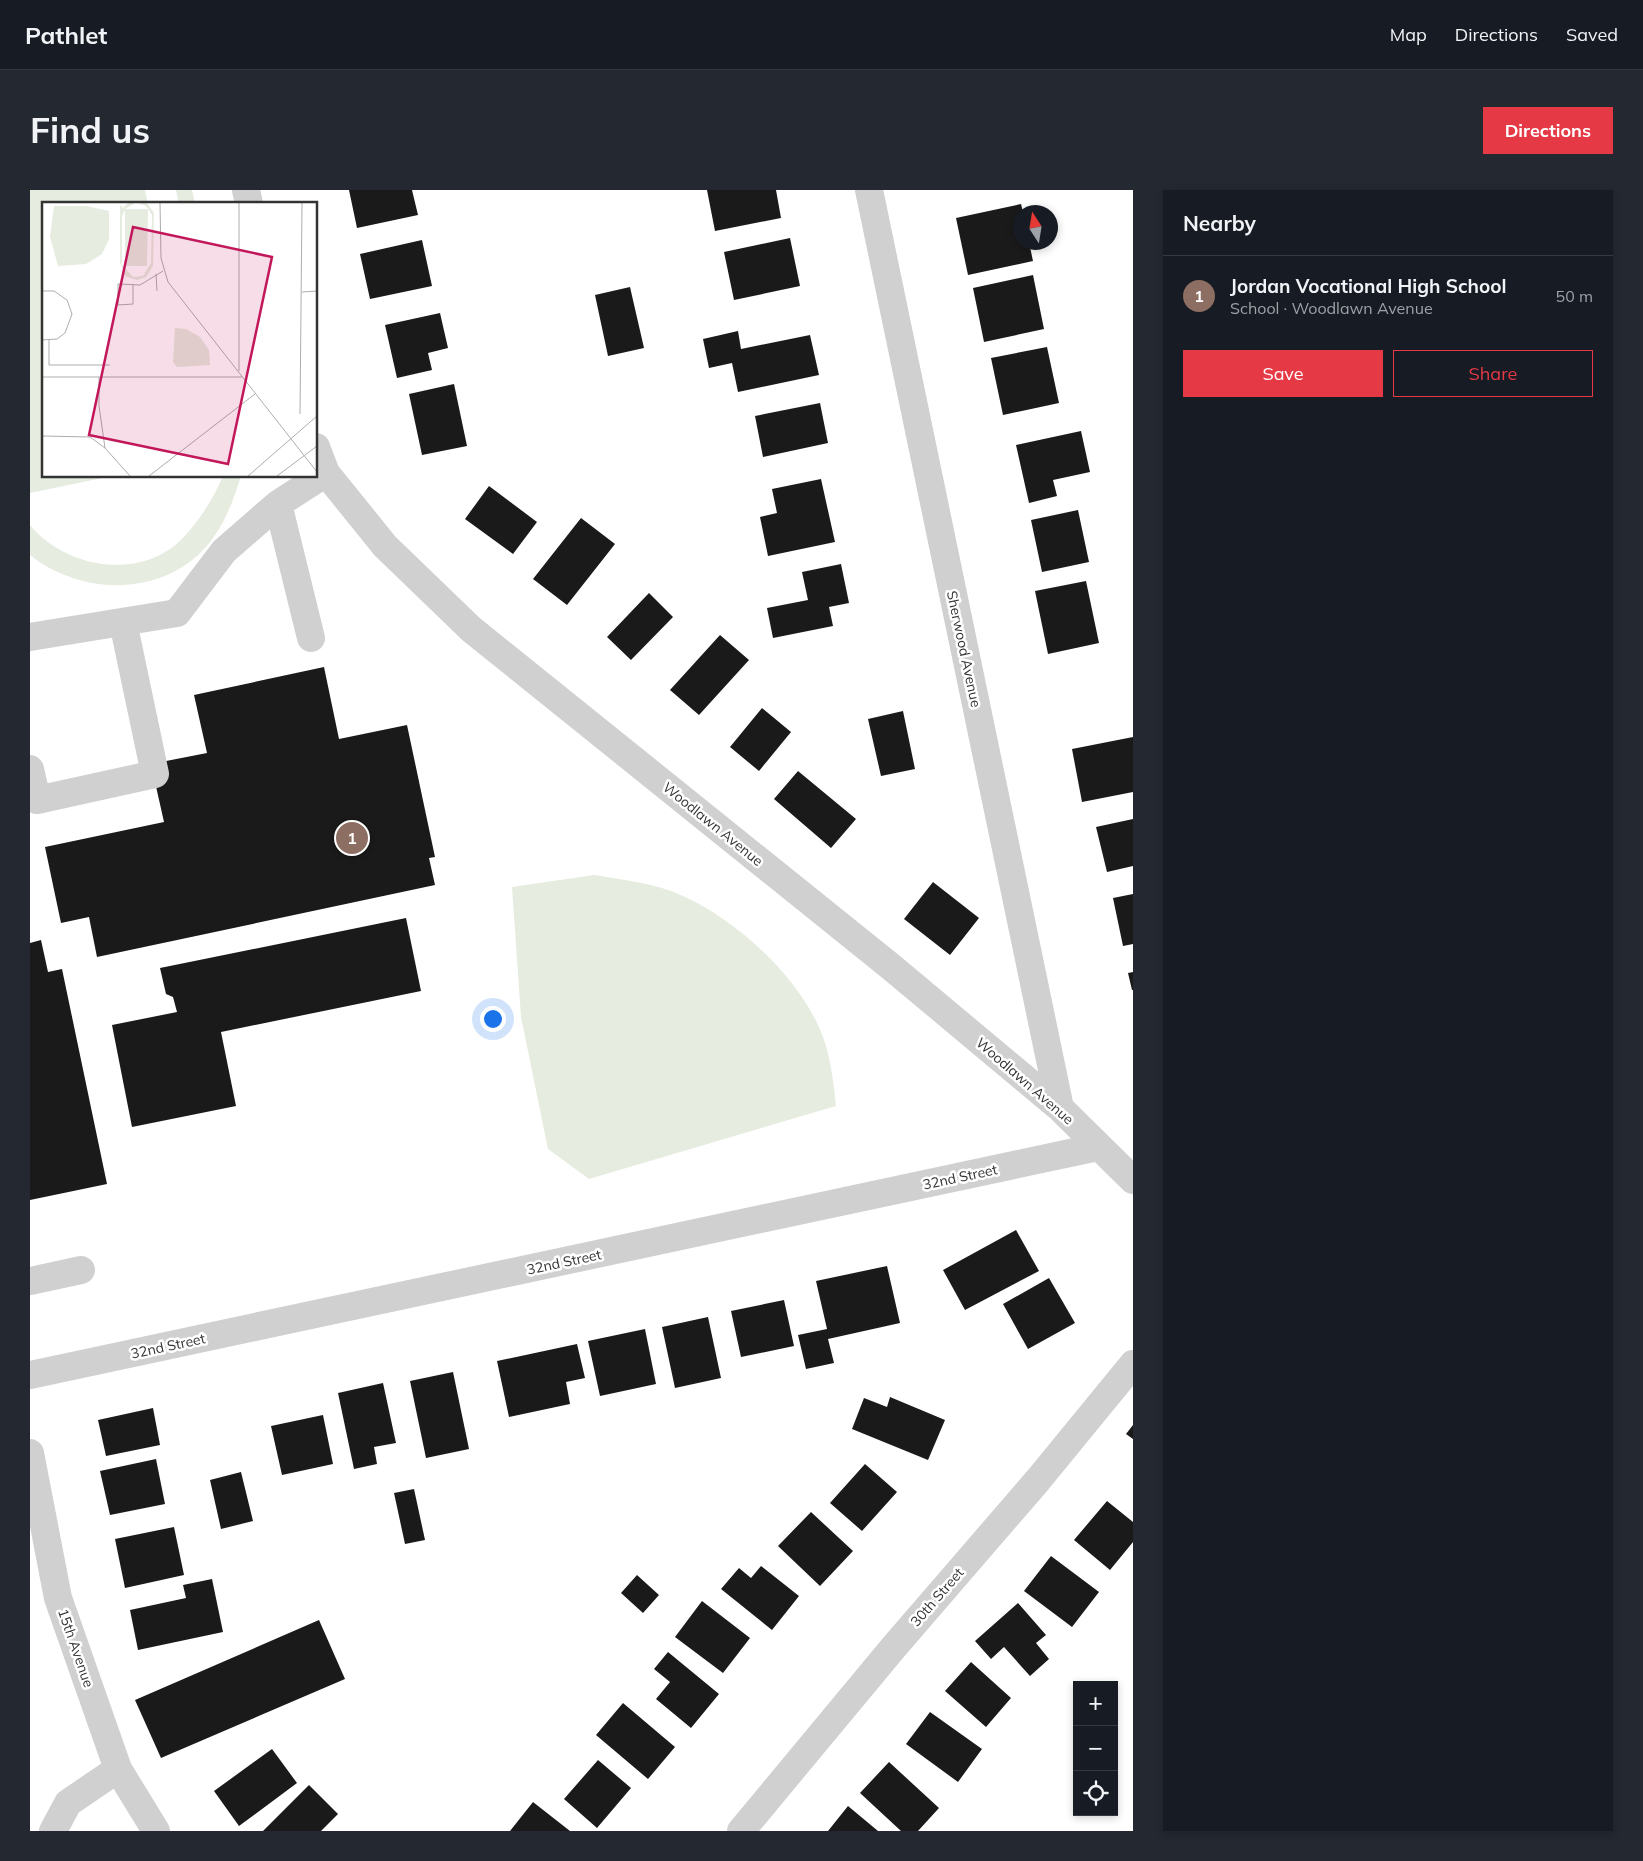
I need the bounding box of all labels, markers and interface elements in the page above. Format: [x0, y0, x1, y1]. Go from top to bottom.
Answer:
text: Pathlet [25, 20, 107, 50]
text: Map [1390, 23, 1427, 46]
text: Directions [1455, 23, 1538, 46]
text: Saved [1566, 23, 1618, 46]
button: Directions [1483, 107, 1613, 154]
text: Find us [30, 108, 150, 152]
inset map [42, 202, 318, 478]
north arrow [1013, 205, 1058, 250]
text: Nearby [1183, 210, 1256, 236]
text: Jordan Vocational High School [1230, 274, 1506, 298]
text: 1 [1194, 286, 1204, 306]
text: 50 m [1556, 286, 1593, 306]
text: School · Woodlawn Avenue [1230, 298, 1433, 318]
button: Save [1183, 350, 1383, 397]
button: Share [1393, 350, 1593, 397]
street label: Sherwood Avenue [943, 589, 985, 709]
street label: Woodlawn Avenue [659, 778, 767, 870]
pin: 1 [336, 819, 368, 857]
your location [480, 1006, 506, 1032]
street label: Woodlawn Avenue [972, 1034, 1078, 1128]
street label: 32nd Street [921, 1160, 999, 1194]
street label: 32nd Street [525, 1245, 603, 1279]
street label: 32nd Street [129, 1329, 207, 1363]
street label: 30th Street [906, 1564, 968, 1630]
street label: 15th Avenue [54, 1606, 98, 1690]
map controls [1073, 1681, 1118, 1816]
button: + [1073, 1681, 1118, 1726]
button: − [1073, 1726, 1118, 1771]
button: locate [1073, 1771, 1118, 1816]

